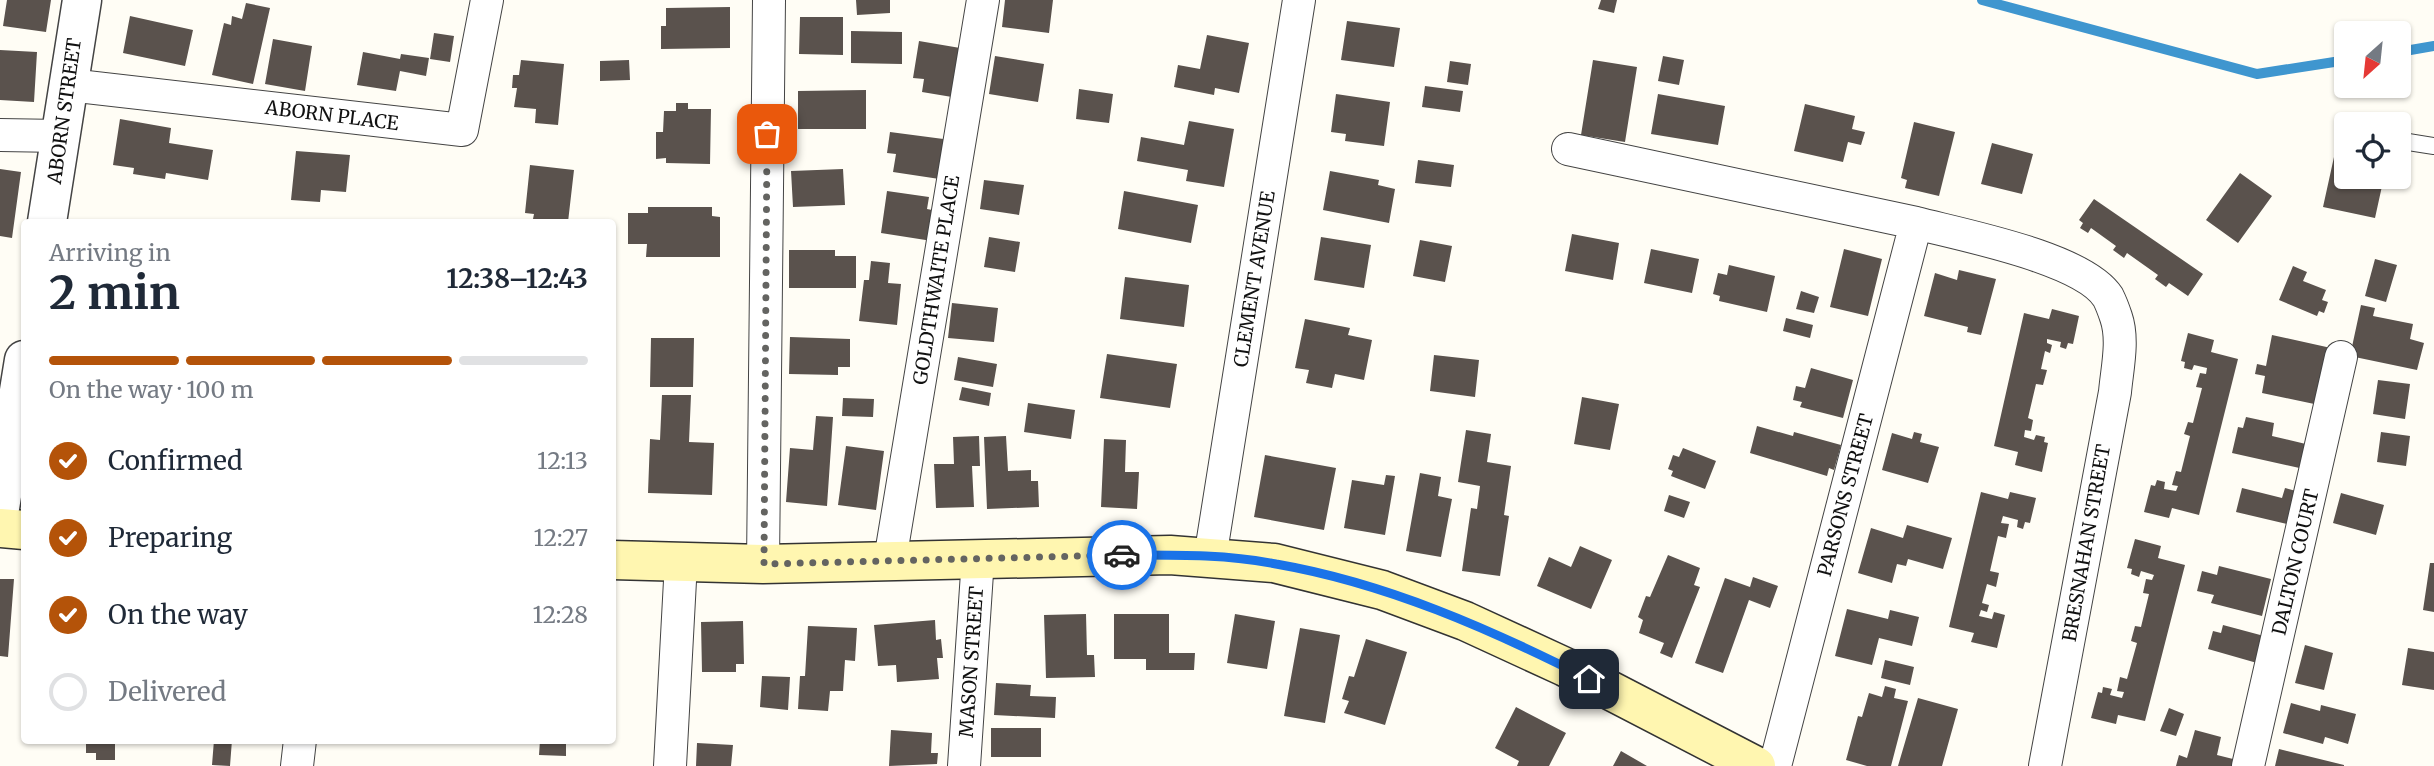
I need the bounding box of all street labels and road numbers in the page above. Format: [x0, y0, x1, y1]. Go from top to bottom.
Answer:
street label: ABORN STREET [42, 36, 86, 187]
street label: ABORN PLACE [263, 95, 400, 135]
street label: GOLDTHWAITE PLACE [908, 174, 964, 386]
street label: CLEMENT AVENUE [1228, 189, 1280, 369]
street label: PARSONS STREET [1812, 411, 1878, 579]
street label: BRESNAHAN STREET [2057, 443, 2115, 643]
street label: DALTON COURT [2267, 487, 2323, 637]
street label: MASON STREET [954, 586, 988, 738]

